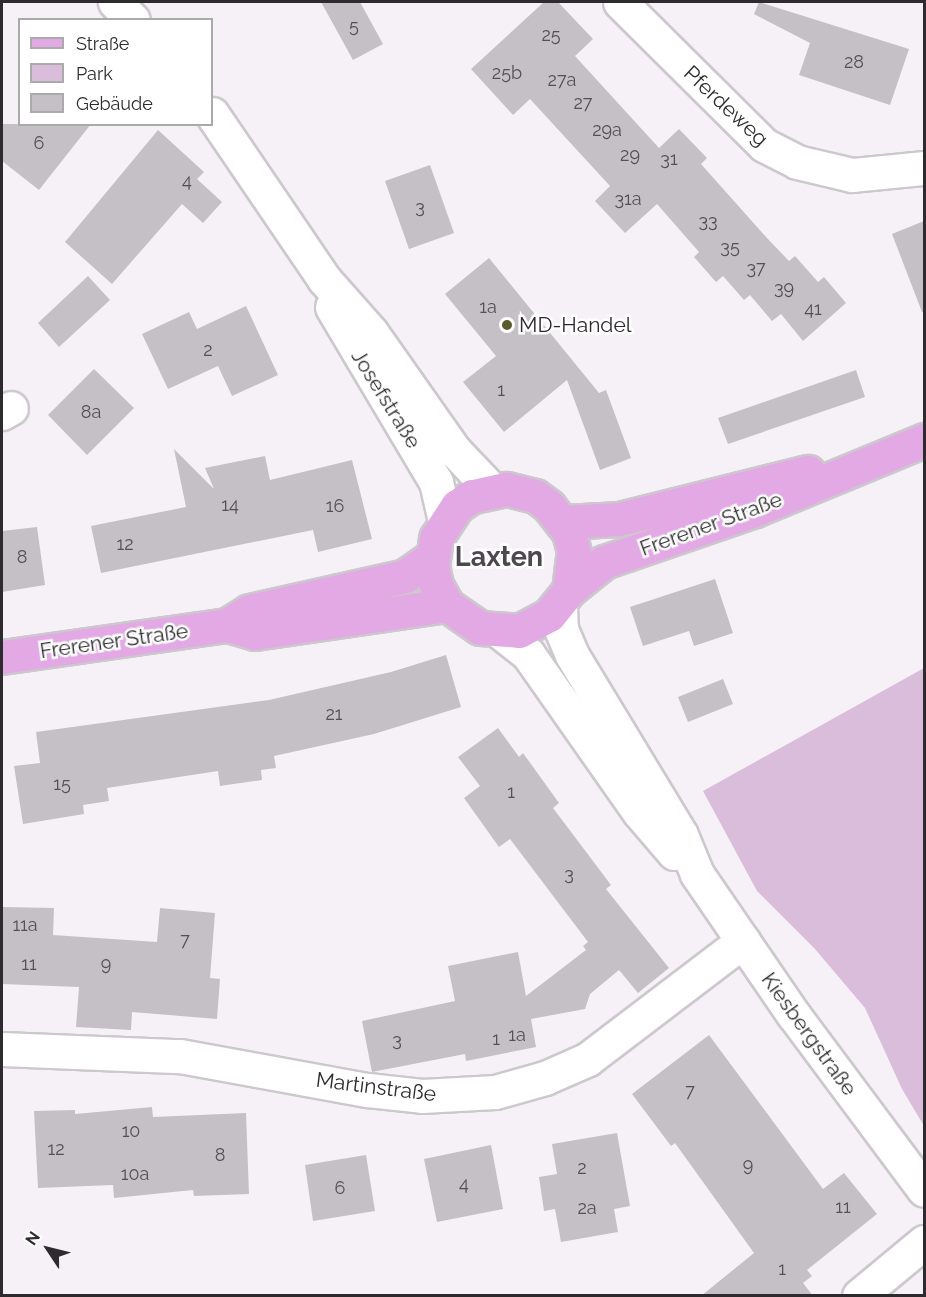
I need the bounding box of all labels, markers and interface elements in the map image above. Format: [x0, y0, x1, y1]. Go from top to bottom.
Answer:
house number: 5 [349, 15, 359, 37]
legend [18, 18, 213, 126]
house number: 25 [541, 24, 561, 46]
text: Straße [76, 33, 129, 54]
house number: 28 [844, 51, 864, 73]
street label: Pferdeweg [679, 61, 773, 151]
house number: 25b [492, 62, 522, 84]
text: Park [76, 63, 113, 84]
house number: 27a [548, 69, 576, 91]
house number: 27 [573, 92, 593, 114]
text: Gebäude [76, 93, 153, 114]
house number: 29a [592, 119, 622, 141]
house number: 6 [34, 132, 44, 154]
house number: 29 [620, 144, 640, 166]
house number: 31 [660, 148, 678, 170]
house number: 4 [182, 170, 192, 192]
house number: 31a [614, 188, 642, 210]
house number: 3 [415, 196, 425, 218]
house number: 33 [698, 210, 718, 232]
house number: 35 [720, 236, 740, 258]
house number: 37 [746, 257, 766, 279]
house number: 39 [774, 277, 794, 299]
house number: 1a [479, 296, 497, 318]
house number: 41 [804, 298, 822, 320]
place label: MD-Handel [519, 312, 631, 338]
marker: MD-Handel [500, 318, 514, 332]
house number: 2 [203, 339, 213, 361]
street label: Josefstraße [346, 345, 426, 453]
house number: 1 [497, 379, 505, 401]
house number: 8a [81, 401, 101, 423]
street label: Frerener Straße [636, 487, 786, 561]
house number: 14 [221, 494, 239, 516]
house number: 16 [326, 495, 344, 517]
house number: 12 [116, 533, 134, 555]
district label: Laxten [455, 541, 543, 573]
house number: 8 [17, 546, 27, 568]
street label: Frerener Straße [38, 618, 190, 664]
house number: 21 [325, 703, 343, 725]
house number: 15 [53, 773, 71, 795]
house number: 1 [507, 781, 515, 803]
house number: 3 [564, 863, 574, 885]
house number: 11a [12, 914, 38, 936]
house number: 7 [180, 929, 190, 951]
house number: 11 [21, 953, 37, 975]
house number: 9 [101, 953, 111, 975]
street label: Kiesbergstraße [756, 968, 862, 1100]
house number: 1a [508, 1024, 526, 1046]
house number: 1 [492, 1028, 500, 1050]
house number: 3 [392, 1029, 402, 1051]
street label: Martinstraße [314, 1067, 438, 1107]
house number: 7 [685, 1080, 695, 1102]
house number: 10 [122, 1120, 140, 1142]
house number: 12 [47, 1138, 65, 1160]
house number: 8 [215, 1144, 225, 1166]
house number: 9 [743, 1154, 753, 1176]
house number: 2 [577, 1157, 587, 1179]
house number: 10a [121, 1163, 149, 1185]
house number: 4 [459, 1173, 469, 1195]
house number: 6 [335, 1177, 345, 1199]
house number: 11 [835, 1196, 851, 1218]
house number: 2a [577, 1197, 597, 1219]
north arrow [18, 1219, 78, 1279]
text: N [22, 1228, 44, 1249]
house number: 1 [778, 1258, 786, 1280]

